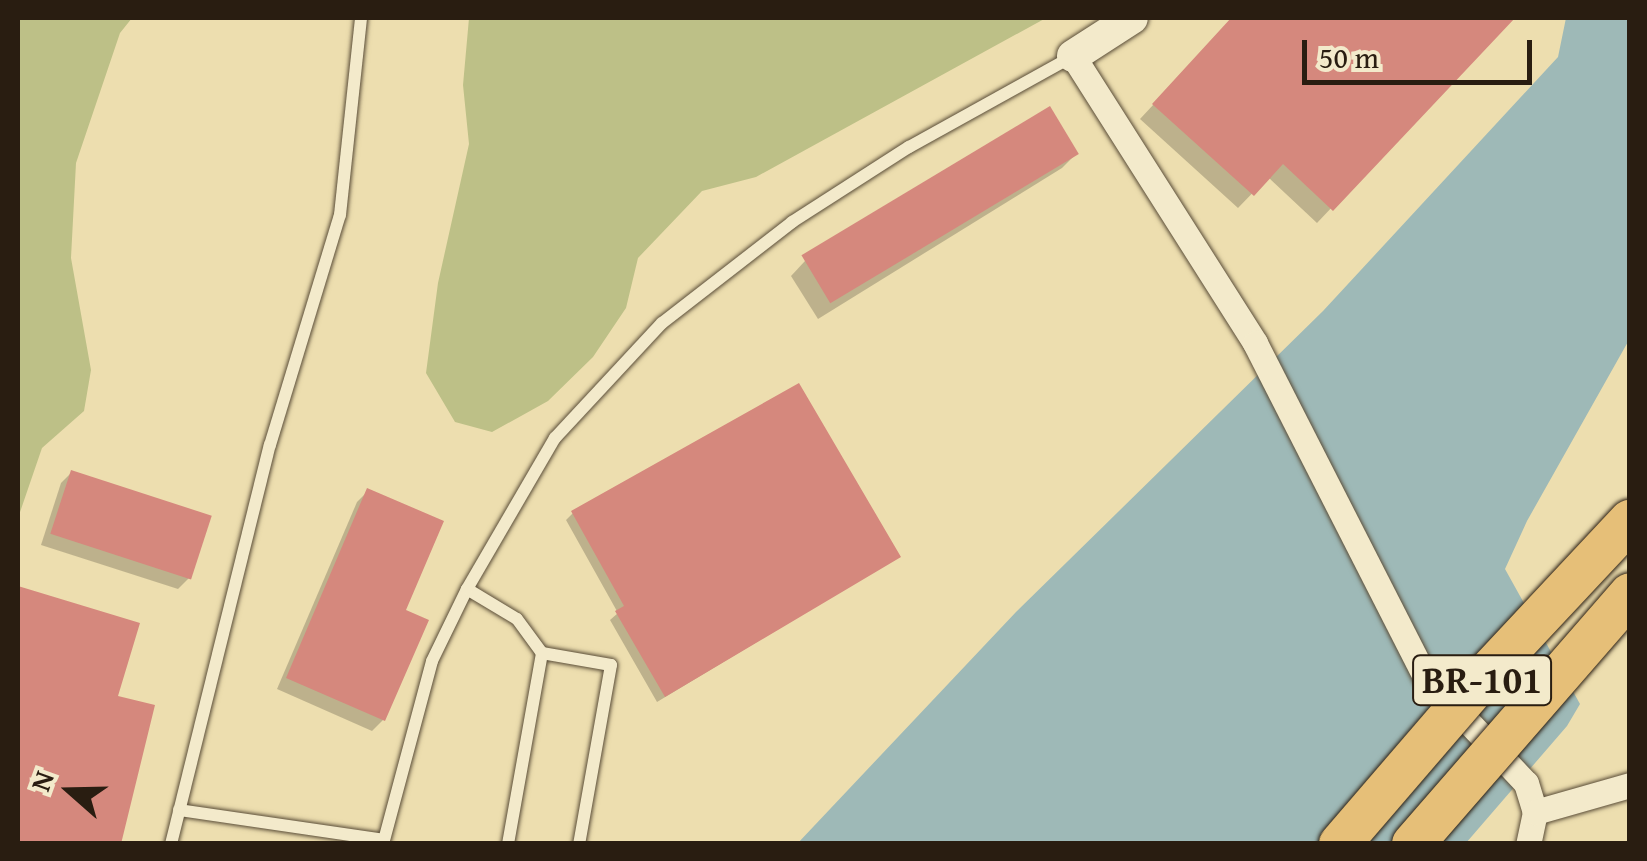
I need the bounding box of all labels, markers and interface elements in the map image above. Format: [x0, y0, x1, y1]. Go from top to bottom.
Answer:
scale bar [1307, 20, 1537, 82]
text: 50 m [1319, 35, 1379, 79]
road number: BR-101 [1412, 647, 1552, 713]
north arrow [20, 741, 120, 841]
text: N [19, 765, 64, 796]

